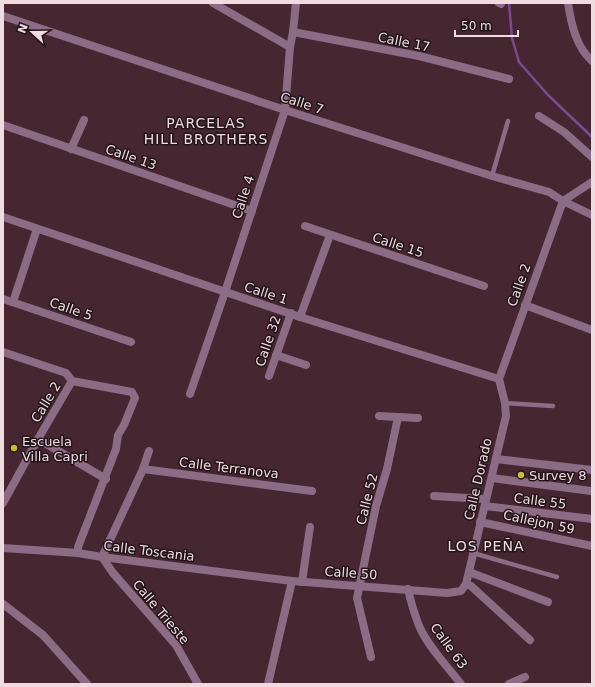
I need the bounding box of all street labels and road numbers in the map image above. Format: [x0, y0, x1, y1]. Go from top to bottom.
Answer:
street label: Calle 17 [377, 30, 431, 54]
street label: Calle 7 [278, 89, 326, 117]
street label: Calle 13 [104, 141, 158, 173]
street label: Calle 4 [229, 173, 257, 221]
street label: Calle 15 [371, 230, 425, 260]
street label: Calle 2 [504, 261, 534, 309]
street label: Calle 1 [242, 279, 290, 307]
street label: Calle 5 [47, 295, 95, 323]
street label: Calle 32 [252, 314, 284, 368]
street label: Calle 2 [28, 379, 64, 425]
street label: Calle Dorado [461, 436, 495, 522]
street label: Calle Terranova [178, 454, 280, 482]
street label: Calle 52 [353, 471, 381, 527]
street label: Calle 55 [513, 490, 567, 512]
street label: Callejon 59 [502, 507, 576, 537]
street label: Calle Toscania [103, 538, 195, 564]
street label: Calle 50 [324, 564, 378, 582]
street label: Calle Trieste [130, 577, 192, 647]
street label: Calle 63 [427, 620, 471, 672]

